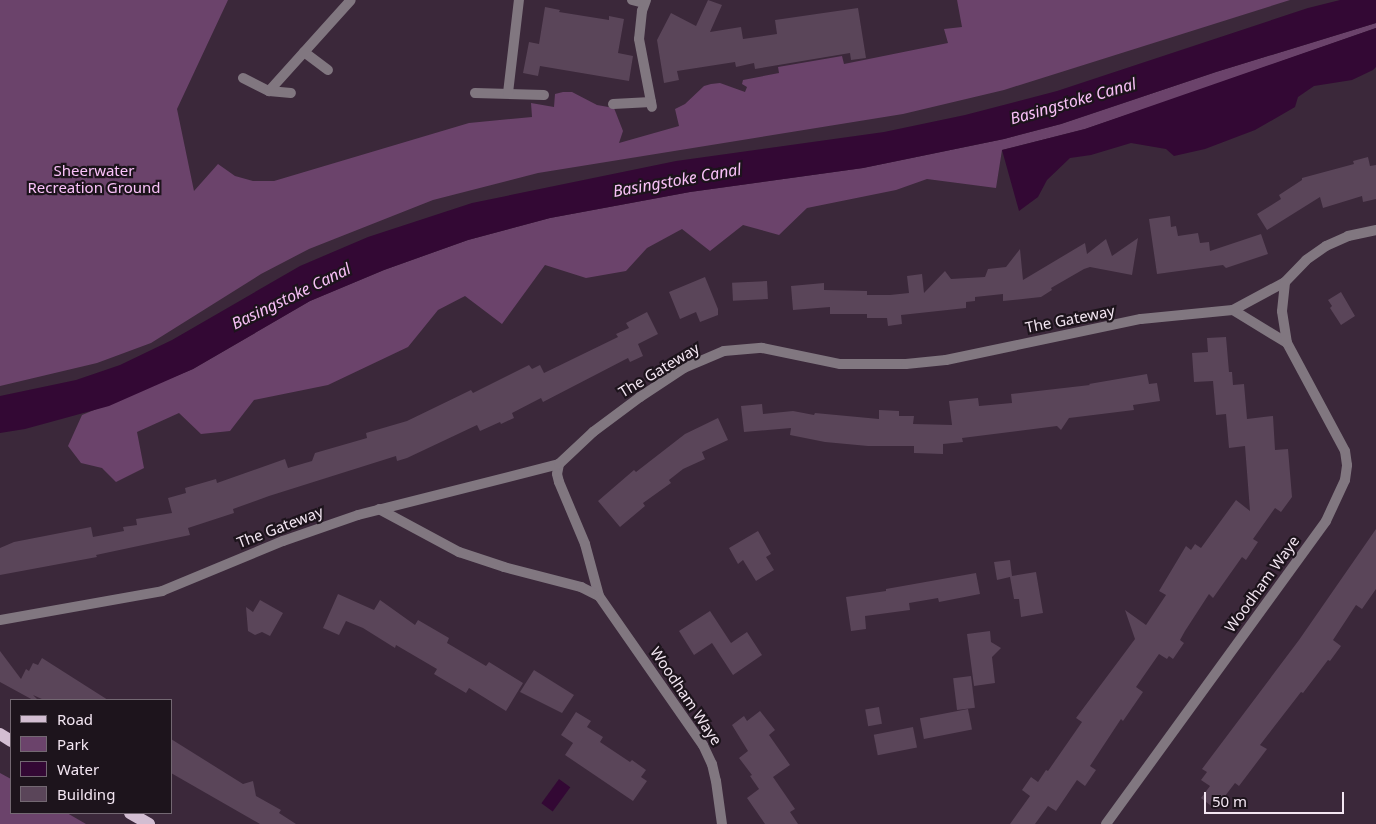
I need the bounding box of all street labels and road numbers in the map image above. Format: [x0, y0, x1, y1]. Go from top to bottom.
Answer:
street label: The Gateway [1024, 302, 1116, 336]
street label: The Gateway [615, 339, 703, 401]
street label: The Gateway [234, 502, 326, 552]
street label: Woodham Waye [1221, 532, 1303, 636]
street label: Woodham Waye [646, 643, 726, 749]

